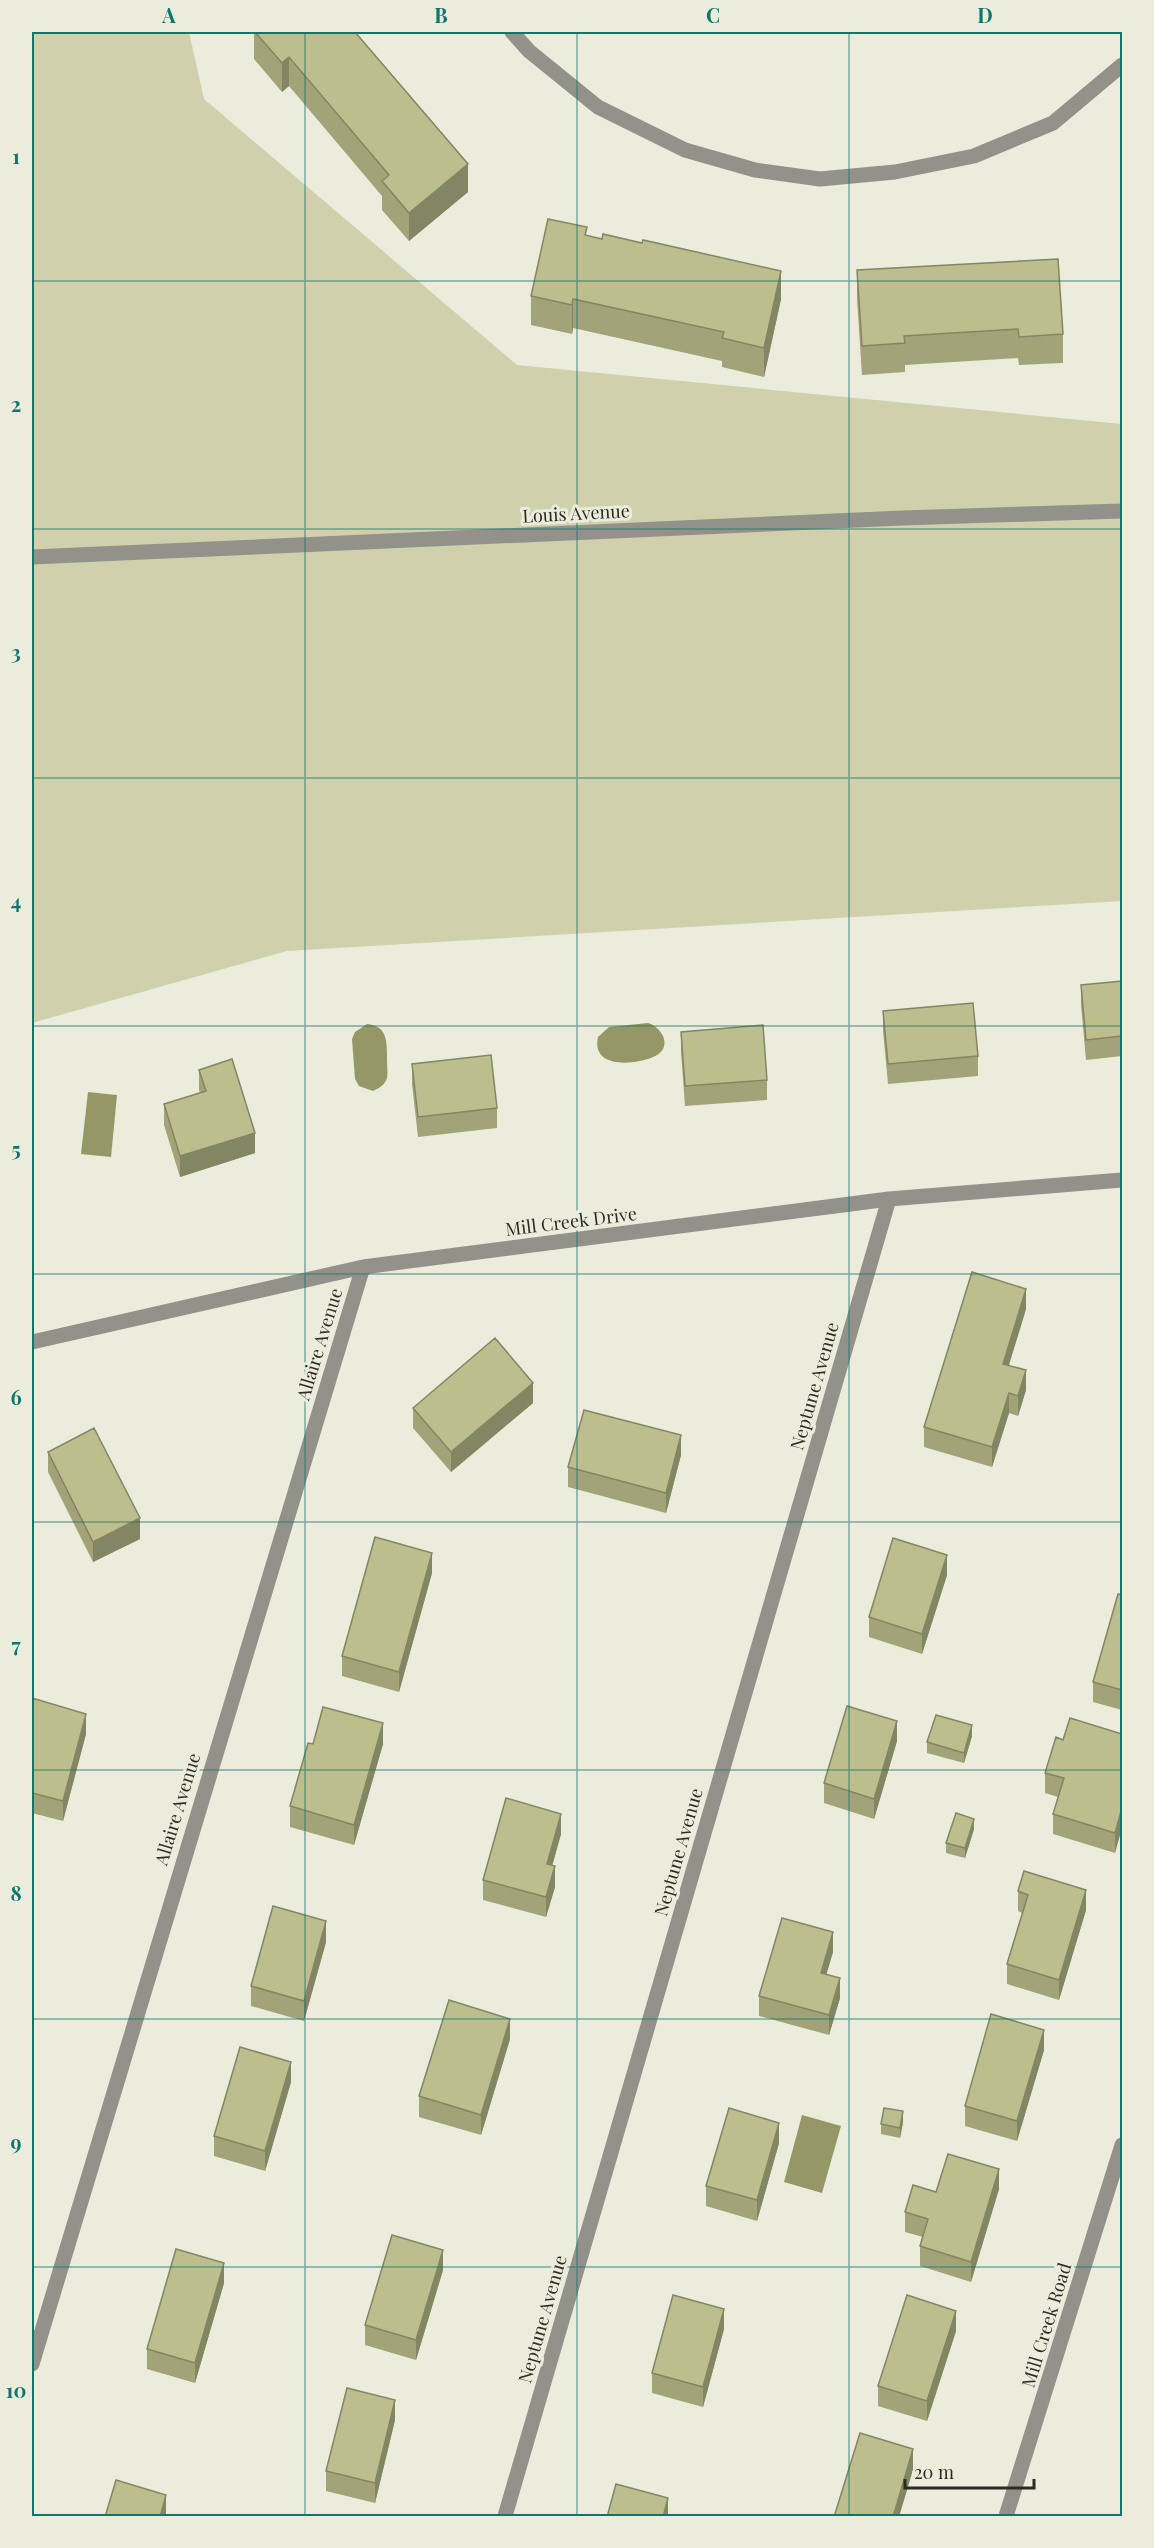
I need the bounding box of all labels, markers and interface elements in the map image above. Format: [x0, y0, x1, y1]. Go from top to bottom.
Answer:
text: A [161, 1, 176, 28]
text: B [434, 1, 448, 28]
text: C [706, 1, 720, 28]
text: D [977, 1, 993, 28]
text: 1 [12, 142, 20, 169]
text: 2 [11, 390, 21, 417]
street label: Louis Avenue [522, 498, 630, 528]
text: 3 [11, 638, 21, 665]
text: 4 [11, 887, 21, 914]
text: 5 [11, 1135, 21, 1162]
street label: Mill Creek Drive [504, 1201, 638, 1241]
street label: Allaire Avenue [290, 1285, 347, 1404]
street label: Neptune Avenue [784, 1319, 844, 1453]
text: 6 [10, 1383, 22, 1410]
text: 7 [11, 1631, 21, 1658]
street label: Allaire Avenue [148, 1750, 205, 1869]
street label: Neptune Avenue [648, 1785, 708, 1919]
text: 8 [10, 1879, 22, 1906]
text: 9 [10, 2128, 22, 2155]
street label: Neptune Avenue [512, 2252, 572, 2386]
street label: Mill Creek Road [1016, 2259, 1077, 2390]
text: 10 [6, 2376, 26, 2403]
scale bar [905, 2452, 1034, 2490]
text: 20 m [914, 2460, 954, 2484]

